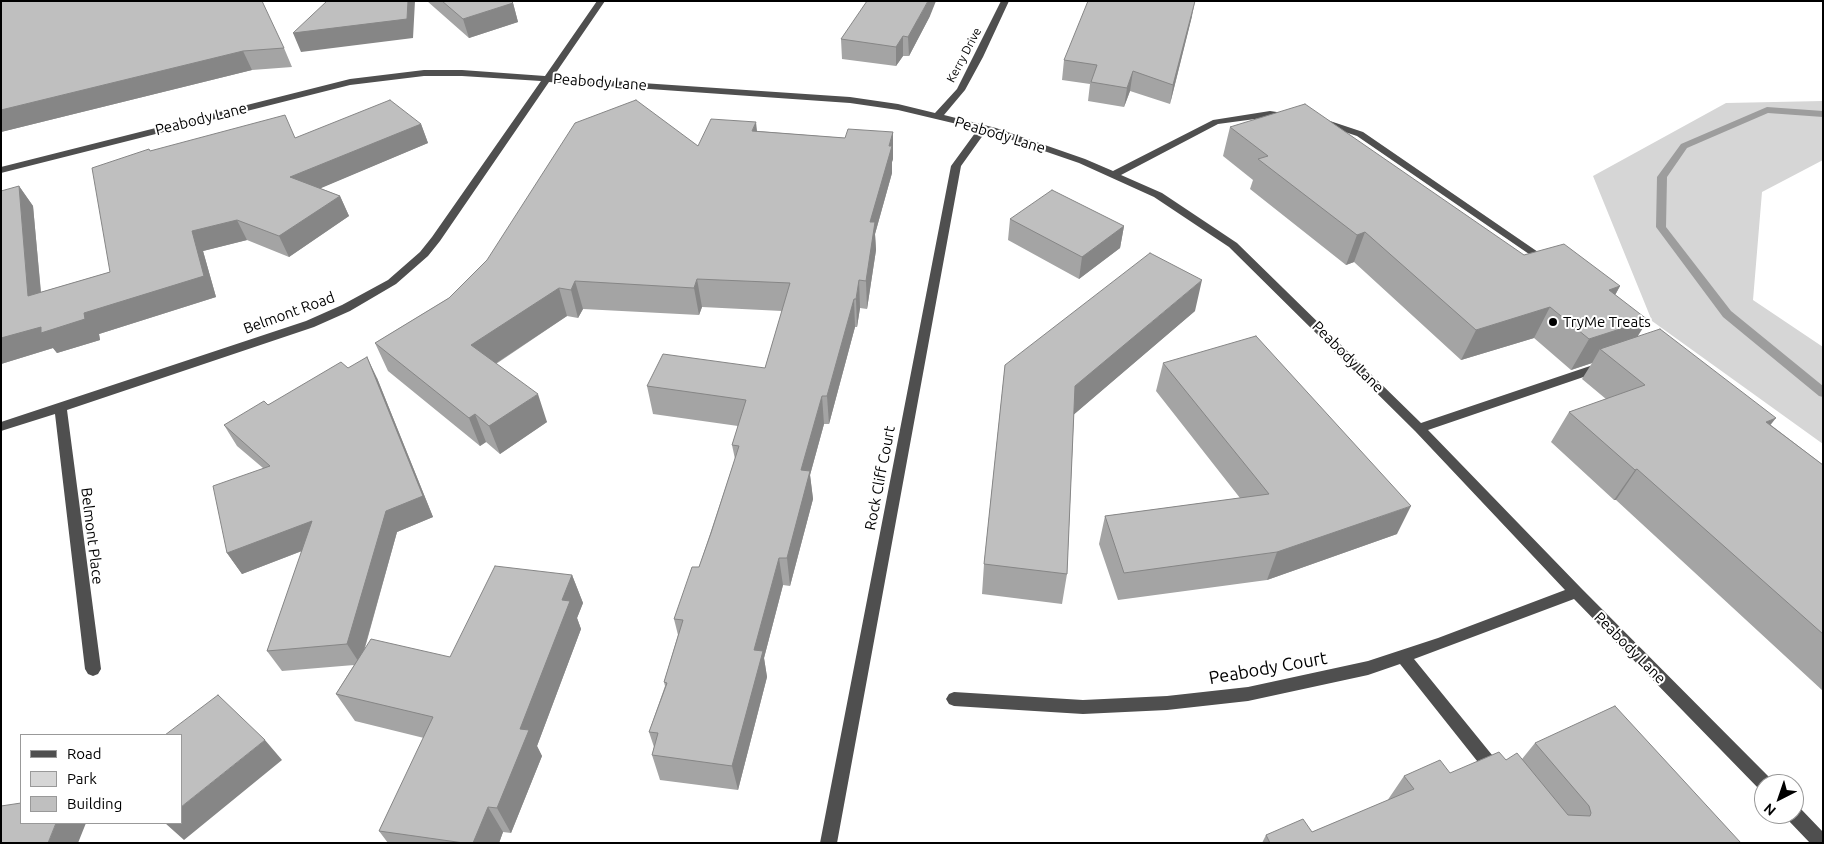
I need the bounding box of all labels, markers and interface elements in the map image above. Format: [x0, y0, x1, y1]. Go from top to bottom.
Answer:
street label: Kerry Drive [944, 25, 984, 85]
street label: Peabody Lane [553, 70, 647, 94]
street label: Peabody Lane [153, 99, 249, 139]
street label: Peabody Lane [952, 113, 1048, 157]
street label: Belmont Road [241, 288, 337, 338]
place label: TryMe Treats [1563, 313, 1651, 331]
marker: TryMe Treats [1547, 316, 1559, 328]
street label: Peabody Lane [1308, 317, 1388, 397]
street label: Rock Cliff Court [861, 424, 899, 532]
street label: Belmont Place [77, 487, 107, 585]
street label: Peabody Lane [1590, 608, 1670, 688]
street label: Peabody Court [1207, 647, 1329, 689]
legend [20, 734, 182, 824]
text: Road [67, 745, 102, 762]
text: Park [67, 770, 97, 787]
north arrow [1754, 774, 1804, 824]
text: Building [67, 795, 122, 812]
text: N [1761, 800, 1779, 819]

